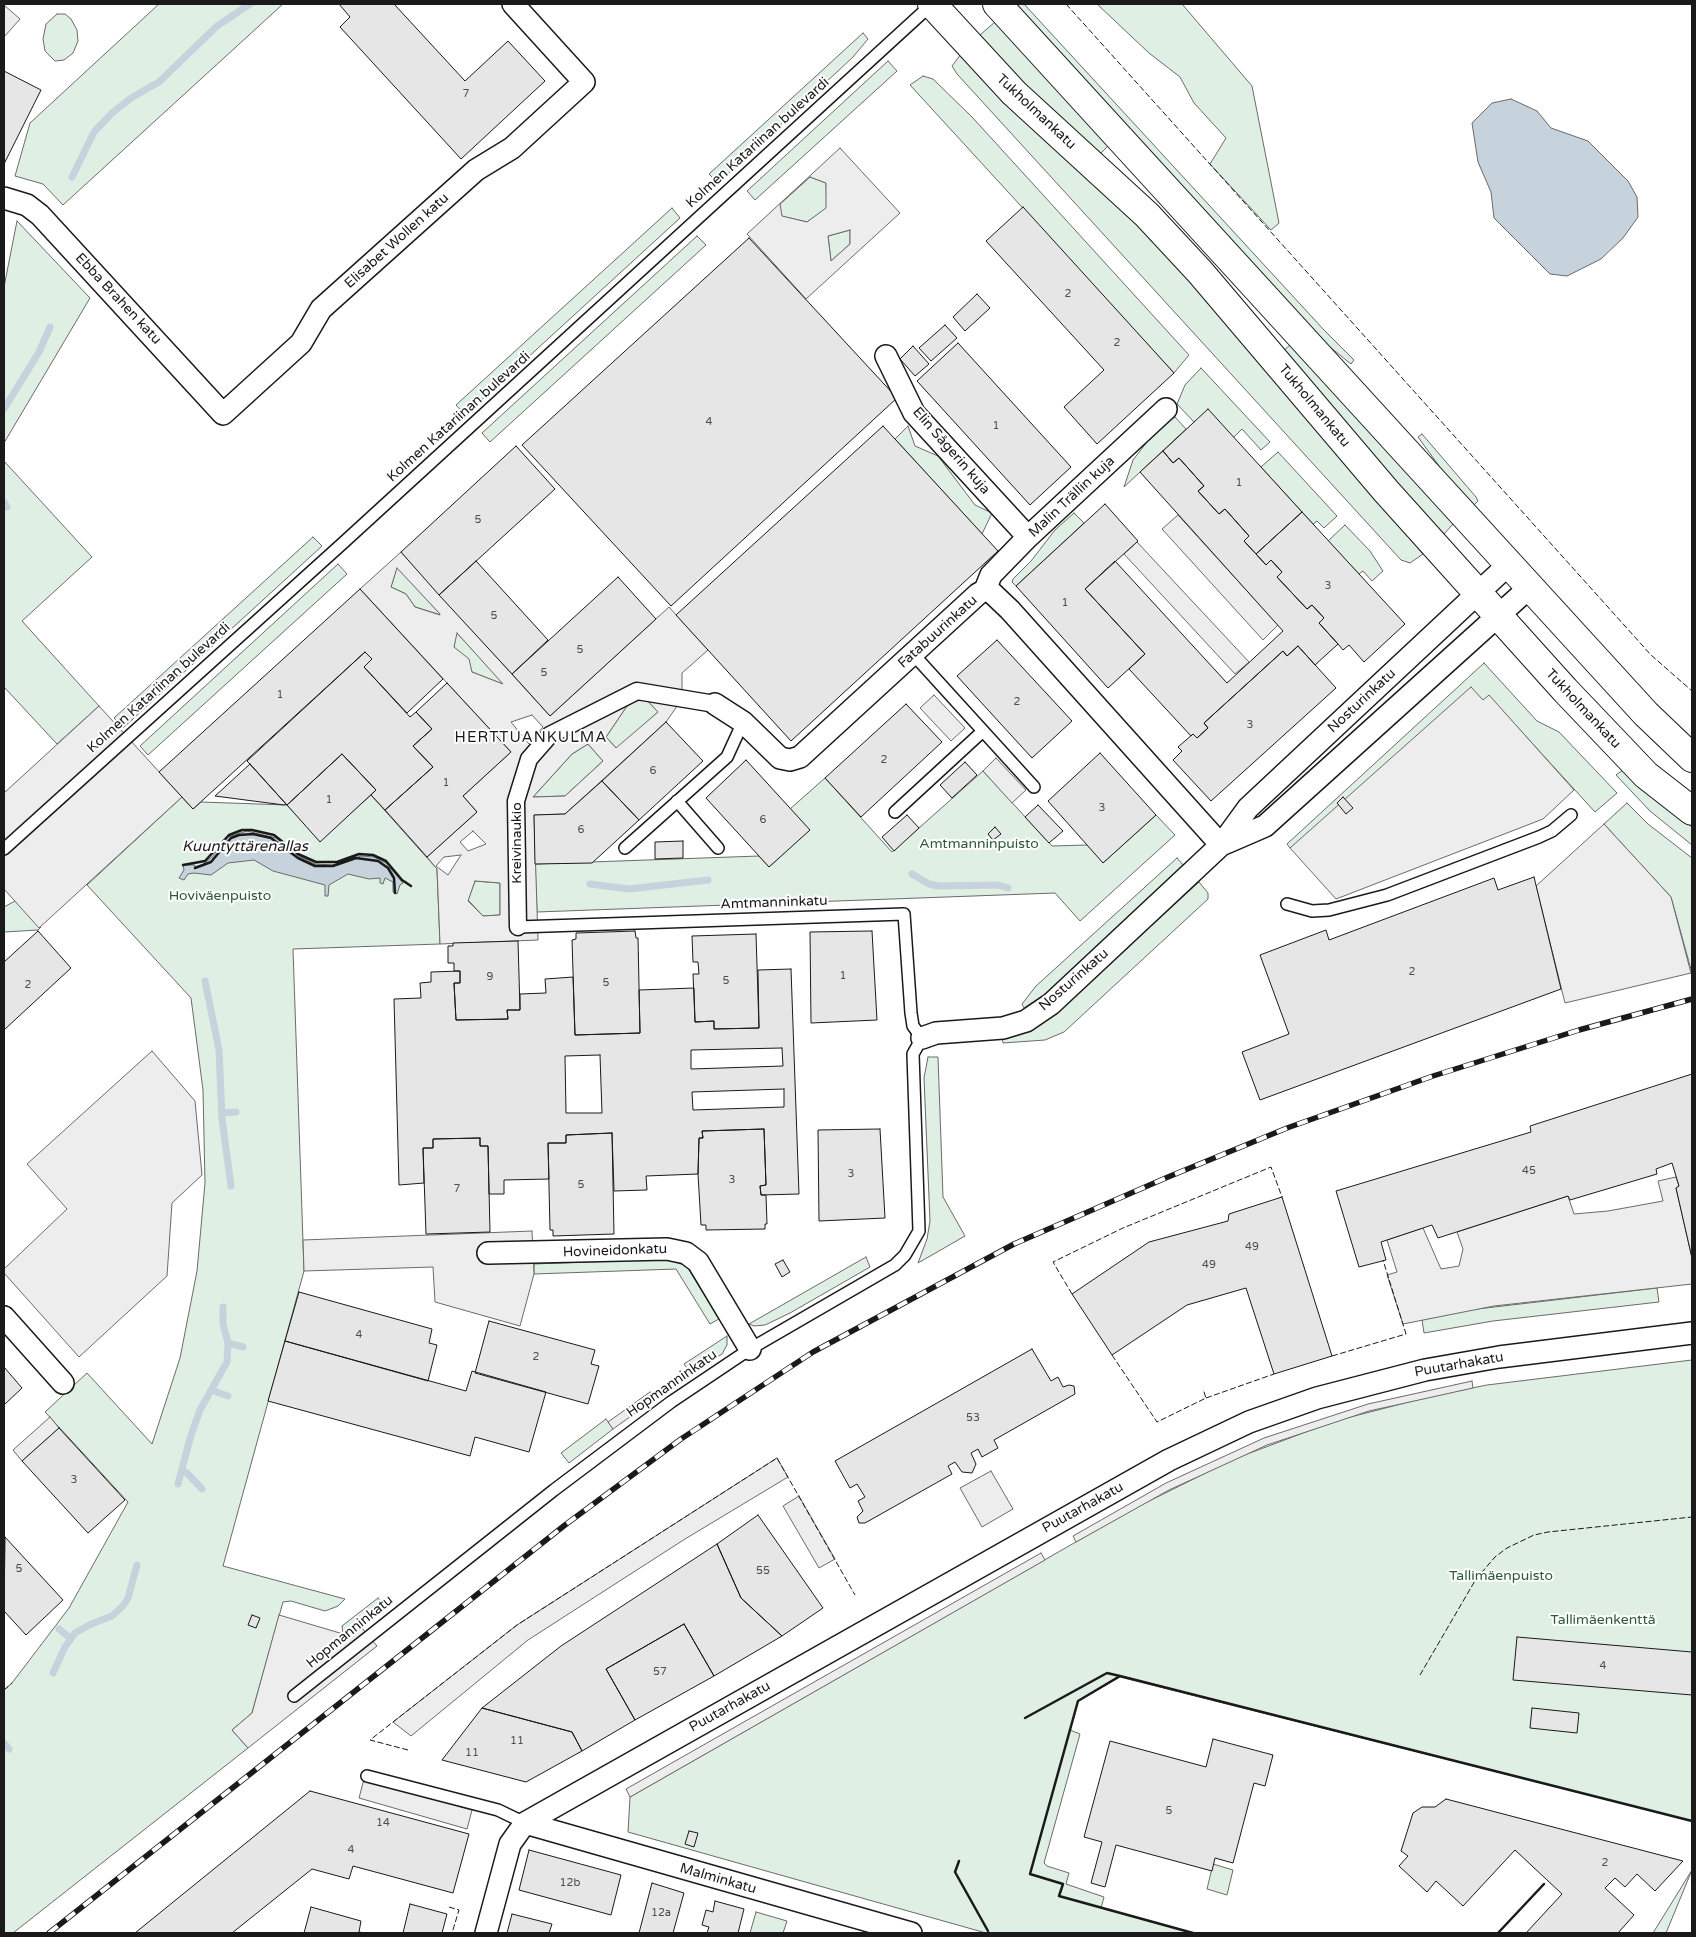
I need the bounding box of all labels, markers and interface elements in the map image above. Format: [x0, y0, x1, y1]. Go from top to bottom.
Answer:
street label: Tukholmankatu [993, 71, 1079, 153]
street label: Kolmen Katariinan bulevardi [683, 74, 833, 212]
house number: 7 [463, 87, 469, 101]
street label: Elisabet Wollen katu [341, 190, 453, 292]
street label: Ebba Brahen katu [71, 250, 165, 348]
house number: 2 [1065, 287, 1071, 301]
house number: 2 [1114, 336, 1120, 350]
street label: Kolmen Katariinan bulevardi [384, 348, 534, 486]
street label: Tukholmankatu [1275, 361, 1353, 451]
street label: Elin Sågerin kuja [909, 404, 993, 498]
house number: 4 [706, 415, 712, 429]
house number: 1 [993, 419, 999, 433]
street label: Malin Trällin kuja [1025, 453, 1119, 541]
house number: 1 [1236, 476, 1242, 490]
house number: 5 [475, 513, 481, 527]
house number: 3 [1325, 579, 1331, 593]
street label: Fatabuurinkatu [895, 592, 981, 672]
house number: 1 [1062, 596, 1068, 610]
house number: 5 [491, 609, 497, 623]
street label: Kolmen Katariinan bulevardi [84, 619, 234, 757]
house number: 5 [577, 643, 583, 657]
street label: Nosturinkatu [1325, 665, 1399, 737]
house number: 5 [541, 666, 547, 680]
street label: Tukholmankatu [1542, 666, 1624, 752]
house number: 1 [277, 688, 283, 702]
house number: 2 [1014, 695, 1020, 709]
house number: 3 [1247, 718, 1253, 732]
district label: HERTTUANKULMA [453, 729, 609, 747]
house number: 2 [881, 753, 887, 767]
house number: 6 [650, 764, 656, 778]
house number: 1 [443, 776, 449, 790]
house number: 1 [326, 793, 332, 807]
house number: 3 [1099, 801, 1105, 815]
street label: Kreivinaukio [509, 802, 525, 884]
house number: 6 [760, 813, 766, 827]
house number: 6 [578, 823, 584, 837]
park label: Amtmanninpuisto [919, 836, 1039, 852]
water label: Kuuntyttärenallas [182, 838, 308, 856]
park label: Hoviväenpuisto [169, 888, 271, 904]
street label: Amtmanninkatu [720, 893, 828, 913]
street label: Nosturinkatu [1036, 945, 1112, 1015]
house number: 2 [1409, 965, 1415, 979]
house number: 1 [840, 969, 846, 983]
house number: 9 [487, 970, 493, 984]
house number: 5 [723, 974, 729, 988]
house number: 5 [603, 976, 609, 990]
house number: 2 [25, 978, 31, 992]
house number: 45 [1522, 1164, 1536, 1178]
house number: 3 [848, 1167, 854, 1181]
house number: 3 [729, 1173, 735, 1187]
house number: 5 [578, 1178, 584, 1192]
house number: 7 [454, 1182, 460, 1196]
house number: 49 [1245, 1240, 1259, 1254]
street label: Hovineidonkatu [562, 1241, 668, 1261]
house number: 49 [1202, 1258, 1216, 1272]
house number: 4 [356, 1328, 362, 1342]
street label: Hopmanninkatu [624, 1347, 720, 1421]
street label: Puutarhakatu [1413, 1349, 1505, 1381]
house number: 2 [533, 1350, 539, 1364]
house number: 53 [966, 1411, 980, 1425]
house number: 3 [71, 1473, 77, 1487]
street label: Puutarhakatu [1039, 1479, 1127, 1537]
house number: 5 [16, 1562, 22, 1576]
house number: 55 [756, 1564, 770, 1578]
park label: Tallimäenpuisto [1449, 1568, 1553, 1584]
street label: Hopmanninkatu [303, 1592, 397, 1672]
park label: Tallimäenkenttä [1550, 1612, 1656, 1628]
house number: 4 [1600, 1659, 1606, 1673]
house number: 57 [653, 1665, 667, 1679]
street label: Puutarhakatu [686, 1678, 774, 1736]
house number: 11 [510, 1734, 524, 1748]
house number: 11 [465, 1746, 479, 1760]
house number: 5 [1166, 1804, 1172, 1818]
house number: 14 [376, 1816, 390, 1830]
house number: 4 [348, 1843, 354, 1857]
house number: 2 [1602, 1856, 1608, 1870]
street label: Malminkatu [678, 1860, 758, 1898]
house number: 12b [560, 1876, 580, 1890]
house number: 12a [651, 1906, 671, 1920]

